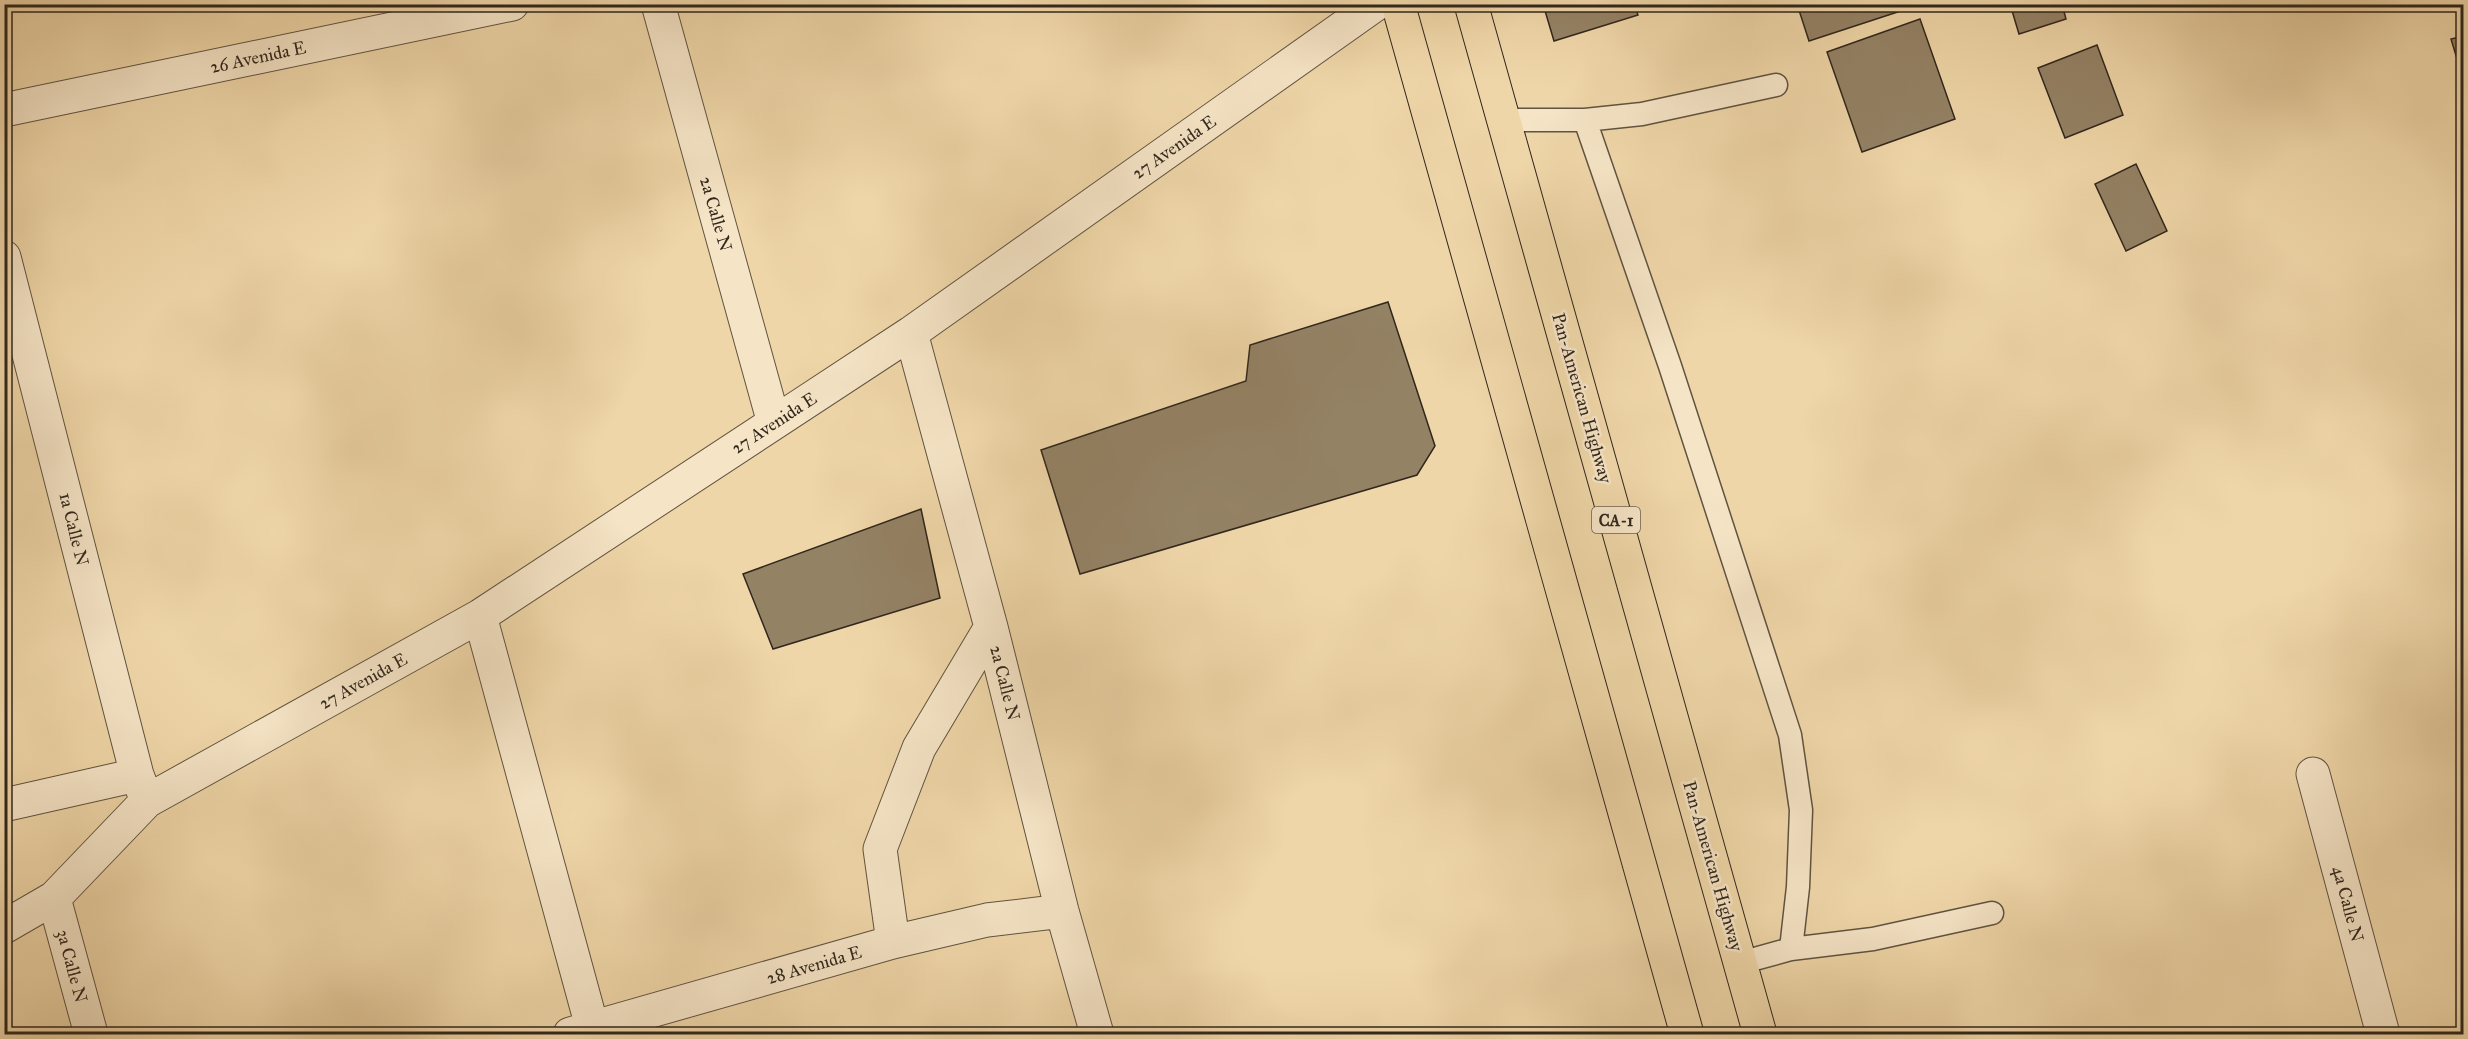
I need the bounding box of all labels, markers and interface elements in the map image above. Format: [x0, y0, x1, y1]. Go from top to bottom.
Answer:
street label: 26 Avenida E [208, 36, 308, 78]
street label: 27 Avenida E [1128, 110, 1220, 184]
street label: 2a Calle N [695, 174, 737, 254]
street label: Pan-American Highway [1546, 310, 1617, 486]
street label: 27 Avenida E [727, 387, 821, 459]
street label: 1a Calle N [54, 490, 94, 568]
road number: CA-1 [1592, 507, 1640, 533]
street label: 2a Calle N [985, 643, 1025, 723]
street label: 27 Avenida E [315, 648, 411, 714]
street label: Pan-American Highway [1677, 778, 1748, 954]
street label: 4a Calle N [2327, 864, 2369, 944]
street label: 3a Calle N [52, 927, 92, 1005]
street label: 28 Avenida E [764, 941, 864, 989]

